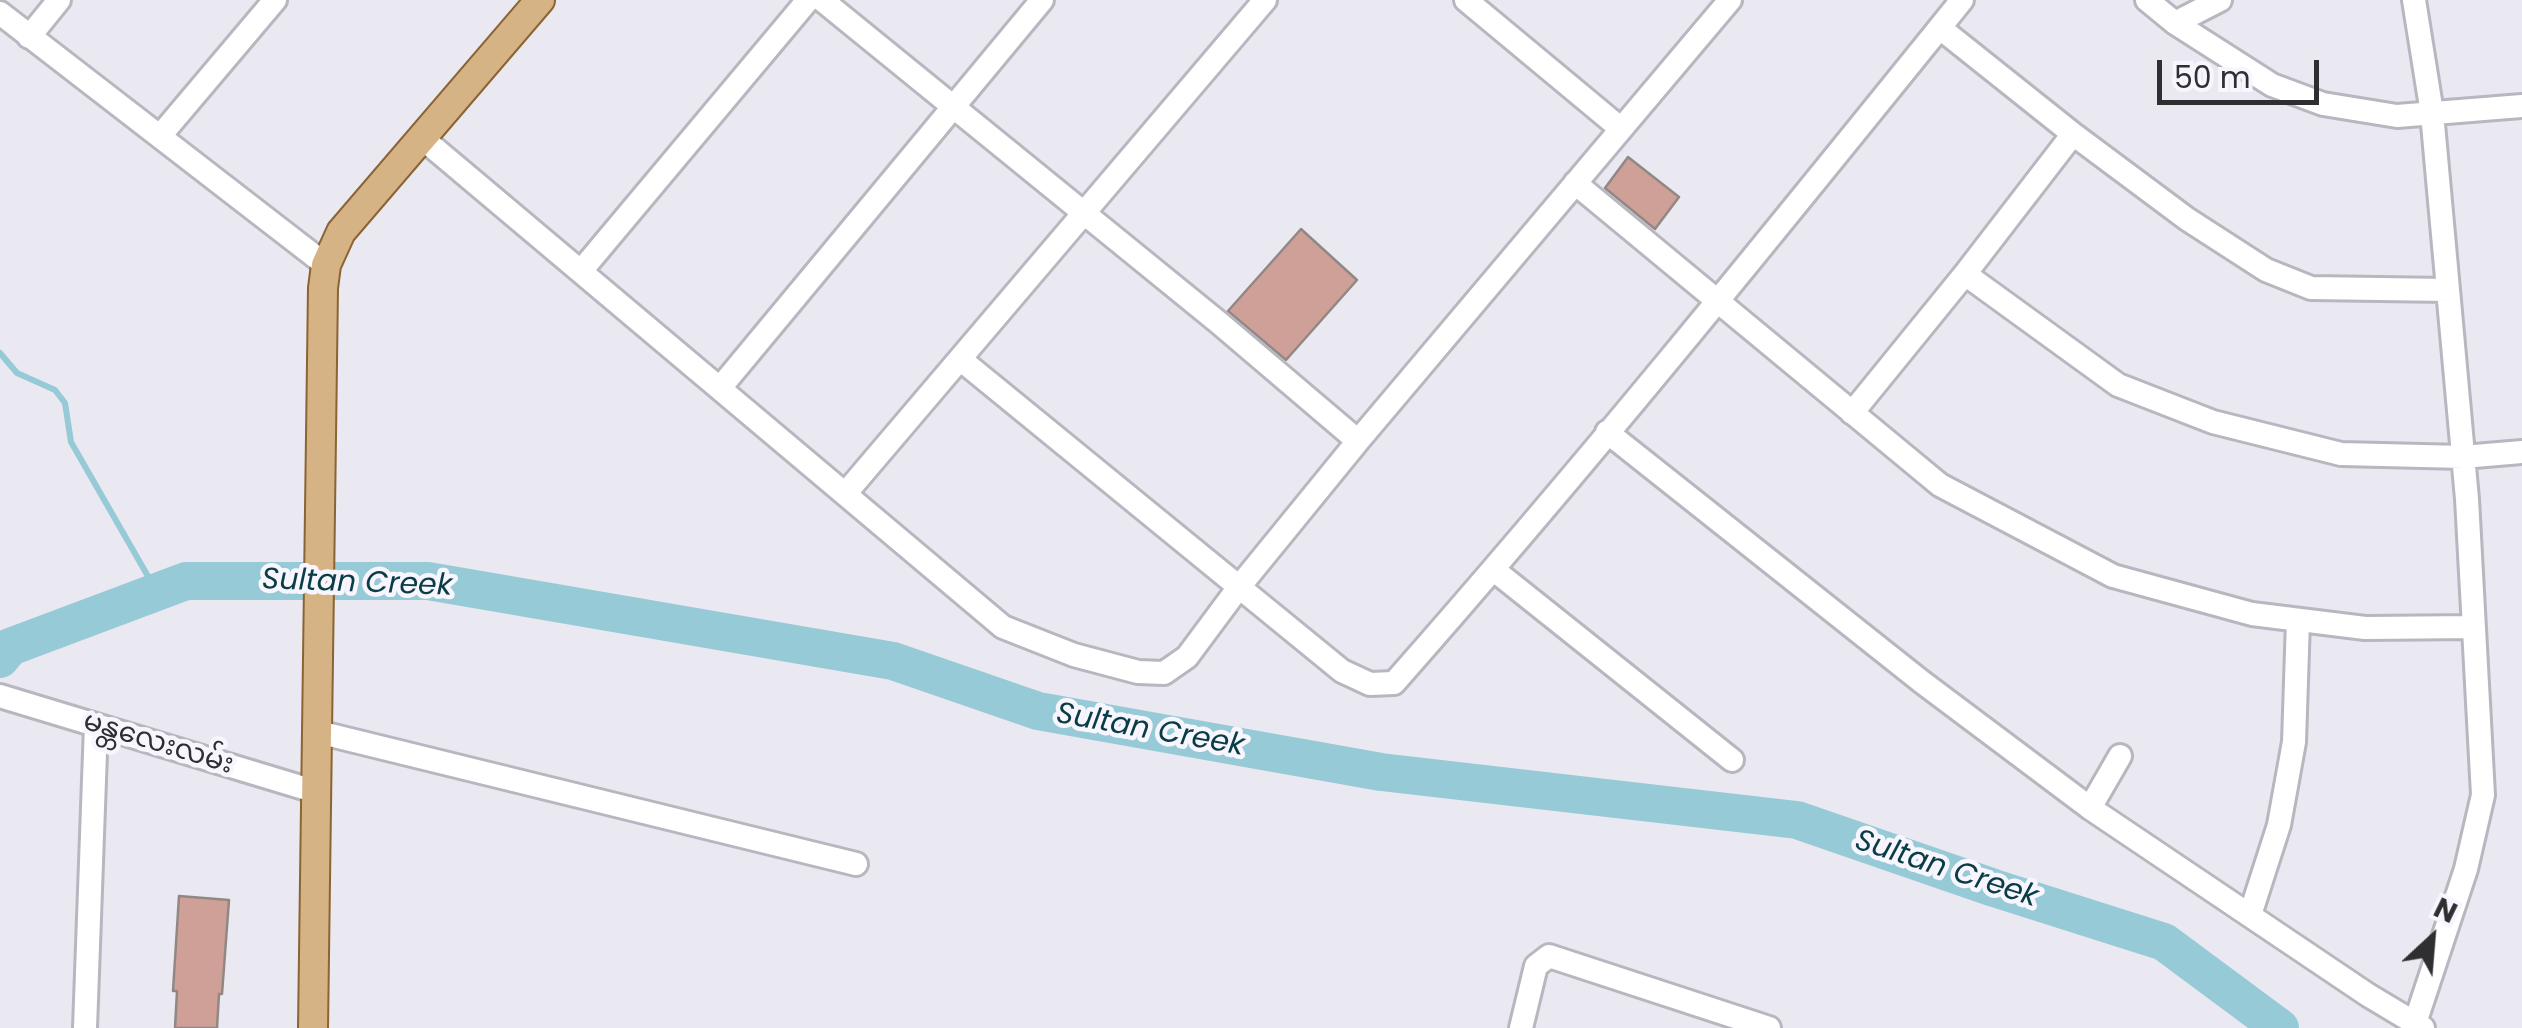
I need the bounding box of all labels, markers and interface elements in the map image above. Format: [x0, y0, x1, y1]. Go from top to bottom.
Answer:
scale bar [2162, 40, 2324, 102]
text: 50 m [2174, 56, 2251, 99]
water label: Sultan Creek [261, 563, 453, 605]
water label: Sultan Creek [1053, 697, 1247, 765]
street label: မန္တလေးလမ်း [79, 705, 237, 783]
water label: Sultan Creek [1850, 823, 2042, 917]
north arrow [2382, 888, 2482, 988]
text: N [2427, 888, 2463, 933]

